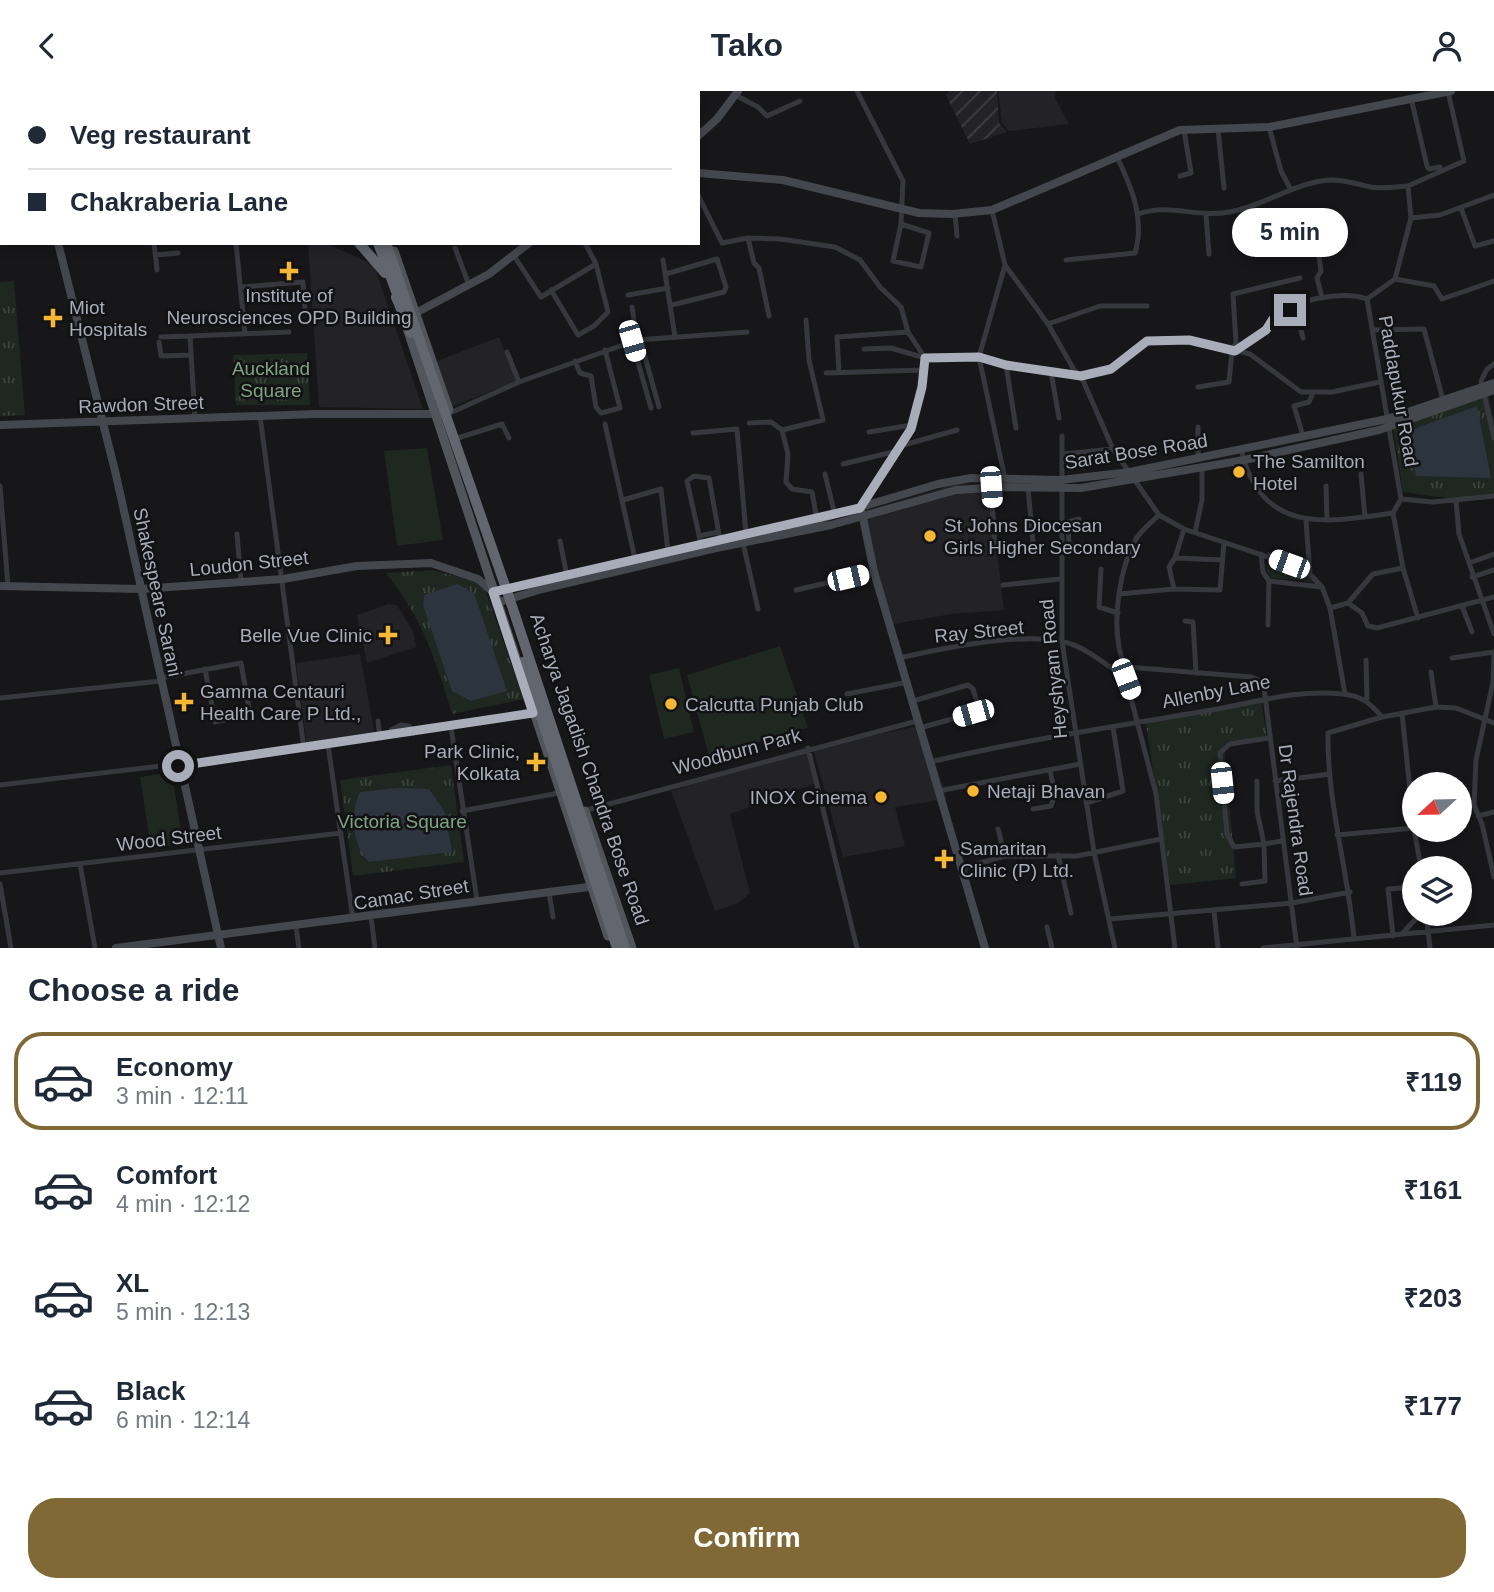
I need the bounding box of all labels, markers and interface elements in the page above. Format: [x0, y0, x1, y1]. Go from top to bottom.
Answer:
icon: back [28, 27, 66, 65]
text: Tako [711, 27, 783, 63]
icon: person [1428, 27, 1466, 65]
text: Veg restaurant [70, 120, 251, 150]
text: Chakraberia Lane [70, 187, 288, 217]
callout: 5 min [1232, 209, 1348, 257]
text: 5 min [1260, 219, 1320, 245]
marker: Institute of Neurosciences OPD Building [279, 261, 299, 281]
place label: Institute of Neurosciences OPD Building [166, 285, 412, 328]
route end [1274, 294, 1306, 326]
place label: Miot Hospitals [69, 297, 147, 340]
marker: Miot Hospitals [43, 308, 63, 328]
street label: Paddapukur Road [1375, 314, 1422, 468]
car [617, 318, 648, 364]
park label: Auckland Square [232, 358, 310, 401]
street label: Rawdon Street [78, 392, 205, 417]
street label: Sarat Bose Road [1063, 430, 1209, 473]
place label: The Samilton Hotel [1253, 451, 1365, 494]
marker: The Samilton Hotel [1231, 464, 1247, 480]
car [980, 465, 1003, 509]
street label: Shakespeare Sarani [129, 506, 186, 678]
place label: St Johns Diocesan Girls Higher Secondary [944, 515, 1141, 558]
marker: St Johns Diocesan Girls Higher Secondary [922, 528, 938, 544]
street label: Loudon Street [189, 547, 310, 580]
car [1266, 547, 1313, 581]
car [826, 563, 871, 593]
street label: Heyshyam Road [1036, 598, 1071, 740]
street label: Acharya Jagadish Chandra Bose Road [526, 610, 653, 928]
street label: Ray Street [933, 616, 1025, 647]
place label: Belle Vue Clinic [240, 625, 372, 646]
marker: Belle Vue Clinic [378, 625, 398, 645]
car [1109, 656, 1144, 702]
street label: Allenby Lane [1160, 671, 1272, 712]
place label: Gamma Centauri Health Care P Ltd., [200, 681, 361, 724]
marker: Gamma Centauri Health Care P Ltd., [174, 692, 194, 712]
place label: Calcutta Punjab Club [685, 694, 864, 715]
marker: Calcutta Punjab Club [663, 696, 679, 712]
car [950, 697, 997, 729]
street label: Woodburn Park [671, 724, 804, 779]
place label: Park Clinic, Kolkata [424, 741, 520, 784]
street label: Dr Rajendra Road [1274, 743, 1317, 897]
route start [162, 750, 194, 782]
marker: Park Clinic, Kolkata [526, 752, 546, 772]
car [1210, 761, 1235, 805]
north arrow [1402, 772, 1472, 842]
map controls [1402, 772, 1472, 926]
place label: Netaji Bhavan [987, 781, 1105, 802]
marker: Netaji Bhavan [965, 783, 981, 799]
place label: INOX Cinema [750, 787, 867, 808]
marker: INOX Cinema [873, 789, 889, 805]
park label: Victoria Square [337, 811, 467, 832]
street label: Wood Street [116, 822, 223, 855]
place label: Samaritan Clinic (P) Ltd. [960, 838, 1074, 881]
marker: Samaritan Clinic (P) Ltd. [934, 849, 954, 869]
button: layers [1402, 856, 1472, 926]
street label: Camac Street [352, 875, 471, 914]
text: Choose a ride [28, 972, 240, 1008]
icon: car [32, 1050, 95, 1113]
text: Economy [116, 1052, 233, 1082]
text: ₹119 [1405, 1067, 1462, 1097]
text: 3 min · 12:11 [116, 1083, 249, 1109]
icon: car [32, 1158, 95, 1221]
text: Comfort [116, 1160, 217, 1190]
text: ₹161 [1404, 1175, 1462, 1205]
text: 4 min · 12:12 [116, 1191, 250, 1217]
icon: car [32, 1266, 95, 1329]
text: XL [116, 1268, 149, 1298]
text: ₹203 [1404, 1283, 1462, 1313]
text: 5 min · 12:13 [116, 1299, 250, 1325]
icon: car [32, 1374, 95, 1437]
text: Black [116, 1376, 185, 1406]
text: ₹177 [1404, 1391, 1462, 1421]
text: 6 min · 12:14 [116, 1407, 250, 1433]
button: Confirm [28, 1498, 1466, 1578]

